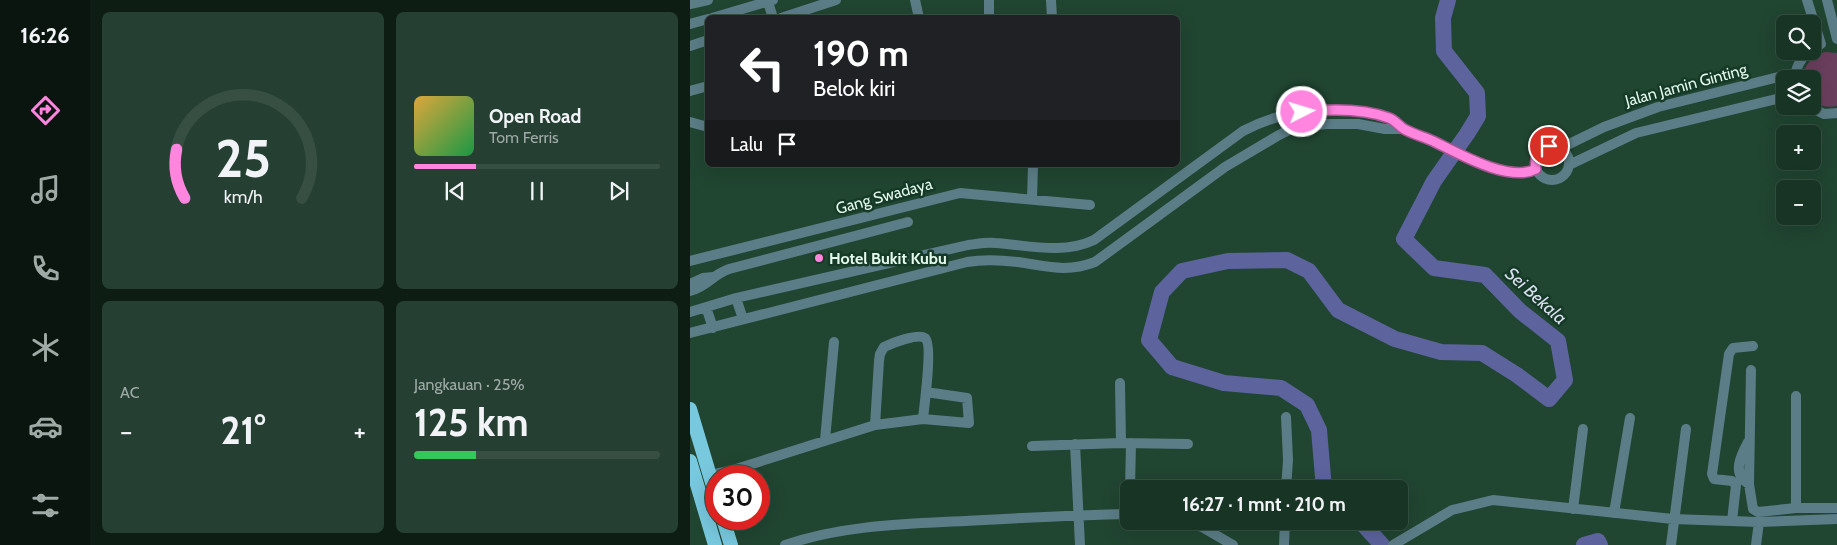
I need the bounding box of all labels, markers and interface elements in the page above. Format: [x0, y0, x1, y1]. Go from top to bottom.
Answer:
map controls [1776, 15, 1821, 225]
button: search [1776, 15, 1821, 60]
text: 16:26 [20, 22, 70, 49]
text: 190 m [813, 32, 909, 75]
icon: left [730, 35, 795, 100]
street label: Jalan Jamin Ginting [1622, 59, 1750, 111]
button: layers [1776, 70, 1821, 115]
text: Belok kiri [813, 75, 896, 102]
position arrow [1275, 85, 1327, 137]
icon: directions [28, 93, 63, 128]
text: Open Road [489, 105, 581, 128]
pin [1528, 125, 1570, 167]
button: + [1776, 125, 1821, 170]
text: 25 [215, 127, 271, 190]
text: Tom Ferris [489, 128, 559, 147]
icon: arrive [773, 130, 801, 158]
icon: arrive [1535, 132, 1563, 160]
text: Lalu [730, 133, 763, 156]
icon: music [28, 172, 63, 207]
street label: Gang Swadaya [834, 174, 935, 218]
icon: previous [441, 177, 469, 205]
icon: pause [523, 177, 551, 205]
icon: next [605, 177, 633, 205]
button: − [1776, 180, 1821, 225]
text: km/h [223, 186, 263, 207]
place label: Hotel Bukit Kubu [829, 249, 947, 268]
icon: phone [28, 251, 63, 286]
marker: Hotel Bukit Kubu [813, 252, 825, 264]
water label: Sei Bekala [1501, 263, 1571, 329]
icon: climate [28, 330, 63, 365]
text: Jangkauan · 25% [414, 375, 525, 394]
text: AC [120, 383, 140, 402]
text: 125 km [414, 399, 529, 446]
text: 21° [220, 407, 266, 454]
icon: car [28, 409, 63, 444]
text: − [120, 414, 132, 448]
text: + [354, 414, 366, 448]
speed limit sign: 30 [705, 465, 770, 530]
icon: filters [28, 488, 63, 523]
text: 16:27 · 1 mnt · 210 m [1182, 493, 1346, 516]

